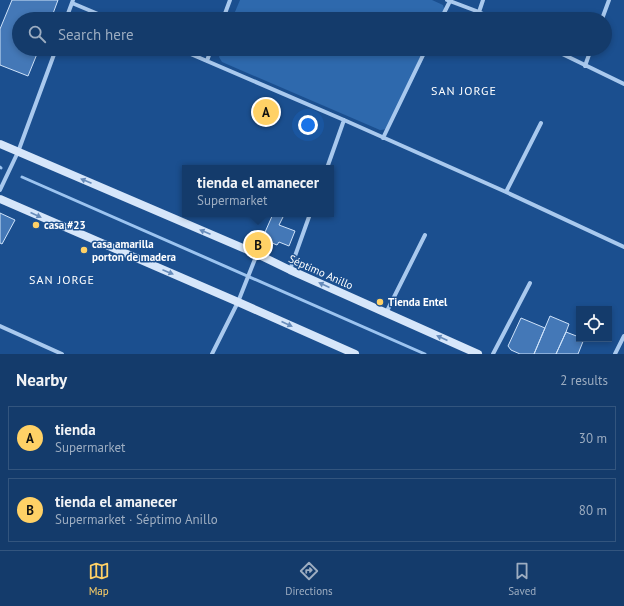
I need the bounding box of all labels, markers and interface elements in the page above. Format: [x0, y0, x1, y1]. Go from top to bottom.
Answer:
search box [12, 12, 612, 56]
icon: search [26, 23, 48, 45]
text: Search here [58, 25, 134, 44]
district label: SAN JORGE [431, 83, 497, 98]
pin: A [253, 97, 279, 127]
your location [298, 115, 318, 135]
popup [182, 165, 334, 217]
text: tienda el amanecer [197, 173, 319, 192]
one-way arrow [80, 178, 91, 184]
text: Supermarket [197, 192, 267, 209]
one-way arrow [30, 212, 41, 218]
place label: casa #23 [44, 218, 86, 232]
marker: casa #23 [31, 220, 41, 230]
one-way arrow [200, 229, 211, 235]
pin: B [245, 230, 271, 260]
place label: casa amarilla porton de madera [92, 237, 176, 264]
marker: casa amarilla porton de madera [79, 245, 89, 255]
street label: Séptimo Anillo [287, 252, 356, 293]
one-way arrow [162, 269, 173, 275]
district label: SAN JORGE [29, 272, 95, 287]
one-way arrow [318, 282, 329, 288]
place label: Tienda Entel [388, 295, 448, 309]
marker: Tienda Entel [375, 297, 385, 307]
map controls [576, 306, 612, 342]
button: locate [576, 306, 612, 342]
one-way arrow [282, 321, 293, 327]
one-way arrow [437, 335, 448, 341]
text: Nearby [16, 369, 67, 391]
text: 2 results [560, 372, 608, 389]
text: tienda [55, 420, 96, 439]
text: A [26, 430, 34, 447]
text: 30 m [579, 430, 607, 447]
text: Supermarket [55, 439, 125, 456]
text: tienda el amanecer [55, 492, 177, 511]
text: B [26, 502, 34, 519]
text: 80 m [579, 502, 607, 519]
text: Supermarket · Séptimo Anillo [55, 511, 218, 528]
tab: Map [88, 560, 110, 598]
tab: Directions [285, 560, 333, 598]
tab: Saved [508, 560, 536, 598]

